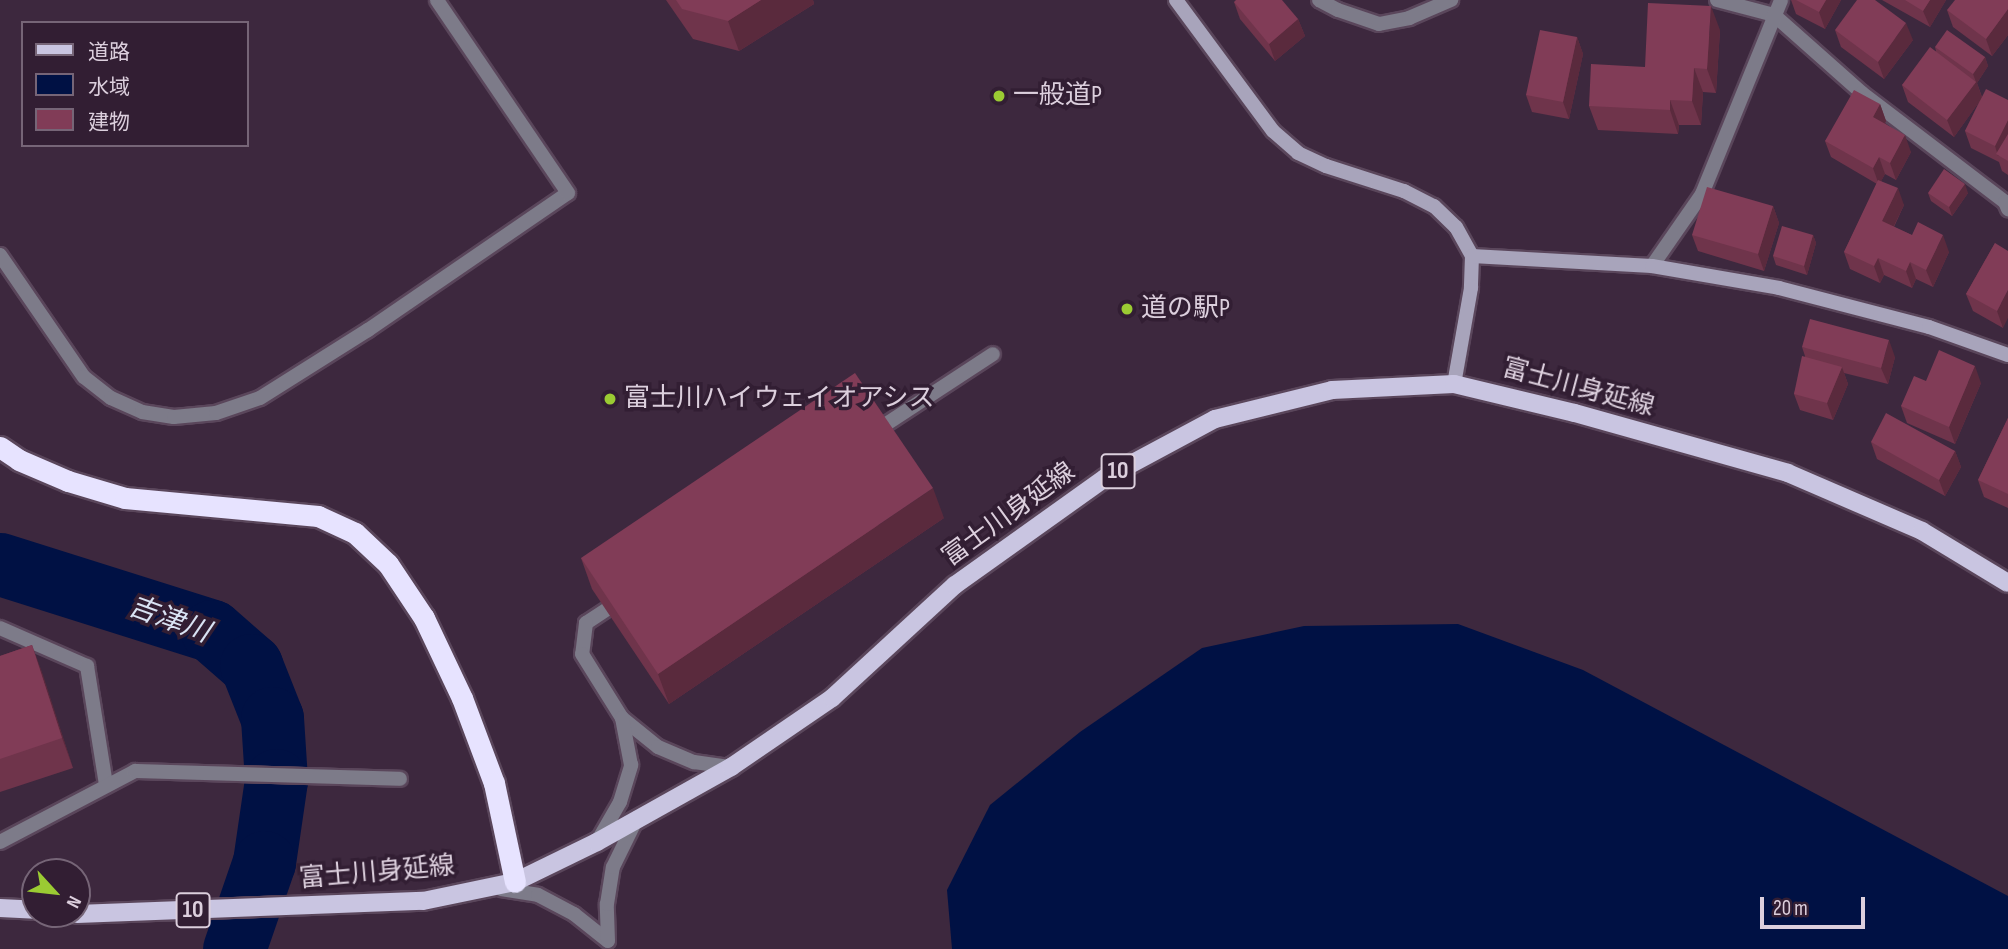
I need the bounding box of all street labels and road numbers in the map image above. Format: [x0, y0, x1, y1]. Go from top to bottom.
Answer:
street label: 富士川身延線 [1499, 353, 1657, 423]
road number: 10 [1100, 450, 1136, 492]
street label: 富士川身延線 [937, 457, 1081, 573]
street label: 富士川身延線 [298, 851, 456, 895]
road number: 10 [176, 890, 210, 930]

